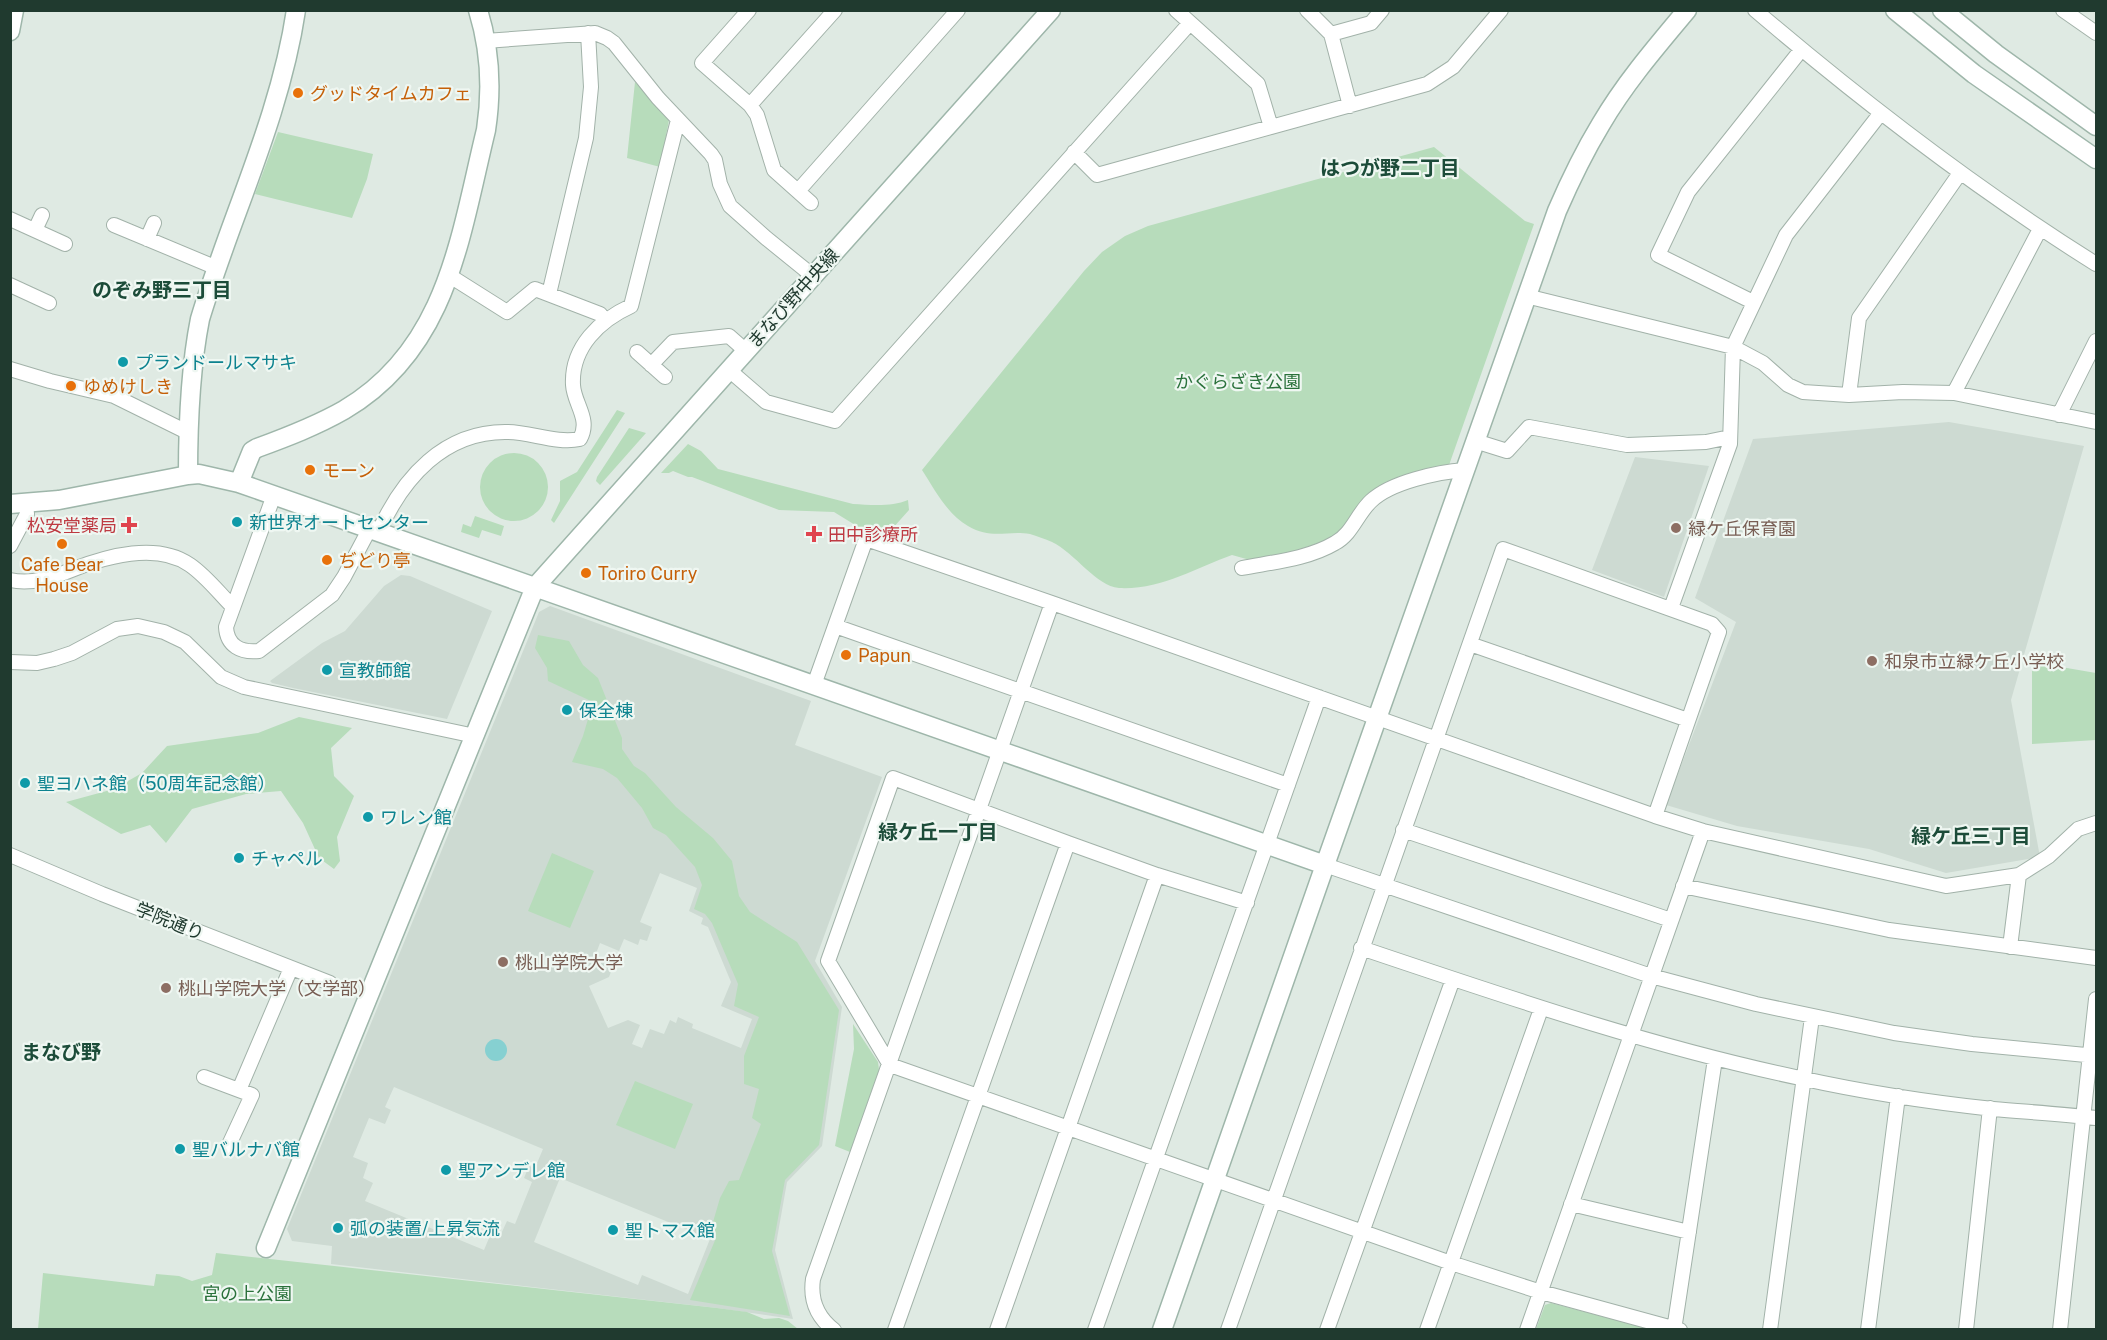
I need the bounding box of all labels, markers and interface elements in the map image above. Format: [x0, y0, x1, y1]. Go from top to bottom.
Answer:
place label: グッドタイムカフェ [310, 83, 472, 104]
marker: グッドタイムカフェ [291, 86, 305, 100]
district label: はつが野二丁目 [1320, 156, 1460, 180]
street label: まなび野中央線 [743, 244, 843, 352]
district label: のぞみ野三丁目 [92, 278, 232, 302]
place label: プランドールマサキ [135, 352, 297, 373]
marker: プランドールマサキ [116, 355, 130, 369]
park label: かぐらざき公園 [1175, 371, 1301, 392]
place label: ゆめけしき [83, 376, 173, 397]
marker: ゆめけしき [64, 379, 78, 393]
place label: モーン [322, 460, 375, 481]
marker: モーン [303, 463, 317, 477]
place label: 新世界オートセンター [249, 512, 429, 533]
place label: 松安堂薬局 [27, 515, 117, 536]
marker: 新世界オートセンター [230, 515, 244, 529]
marker: 松安堂薬局 [122, 518, 136, 532]
place label: 緑ケ丘保育園 [1688, 518, 1796, 539]
marker: 緑ケ丘保育園 [1669, 521, 1683, 535]
place label: 田中診療所 [828, 524, 918, 545]
marker: 田中診療所 [805, 525, 823, 543]
marker: Cafe Bear House [55, 537, 69, 551]
place label: ぢどり亭 [339, 550, 411, 571]
marker: ぢどり亭 [320, 553, 334, 567]
place label: Cafe Bear House [21, 554, 103, 596]
place label: Toriro Curry [598, 563, 698, 584]
marker: Toriro Curry [579, 566, 593, 580]
place label: Papun [858, 645, 911, 666]
marker: Papun [839, 648, 853, 662]
place label: 和泉市立緑ケ丘小学校 [1884, 651, 2064, 672]
marker: 和泉市立緑ケ丘小学校 [1865, 654, 1879, 668]
place label: 宣教師館 [339, 660, 411, 681]
marker: 宣教師館 [320, 663, 334, 677]
place label: 保全棟 [579, 700, 633, 721]
marker: 保全棟 [560, 703, 574, 717]
place label: 聖ヨハネ館（50周年記念館） [37, 773, 276, 794]
marker: 聖ヨハネ館（50周年記念館） [18, 776, 32, 790]
place label: ワレン館 [380, 807, 452, 828]
marker: ワレン館 [361, 810, 375, 824]
district label: 緑ケ丘一丁目 [878, 820, 998, 844]
district label: 緑ケ丘三丁目 [1911, 824, 2031, 848]
place label: チャペル [251, 848, 323, 869]
marker: チャペル [232, 851, 246, 865]
street label: 学院通り [133, 898, 207, 944]
place label: 桃山学院大学 [515, 952, 623, 973]
marker: 桃山学院大学 [496, 955, 510, 969]
place label: 桃山学院大学（文学部） [178, 978, 376, 999]
marker: 桃山学院大学（文学部） [159, 981, 173, 995]
district label: まなび野 [21, 1040, 101, 1064]
place label: 聖バルナバ館 [192, 1139, 300, 1160]
marker: 聖バルナバ館 [173, 1142, 187, 1156]
place label: 聖アンデレ館 [458, 1160, 565, 1181]
marker: 聖アンデレ館 [439, 1163, 453, 1177]
place label: 弧の装置/上昇気流 [350, 1218, 500, 1239]
place label: 聖トマス館 [625, 1220, 715, 1241]
marker: 弧の装置/上昇気流 [331, 1221, 345, 1235]
marker: 聖トマス館 [606, 1223, 620, 1237]
park label: 宮の上公園 [202, 1283, 292, 1304]

